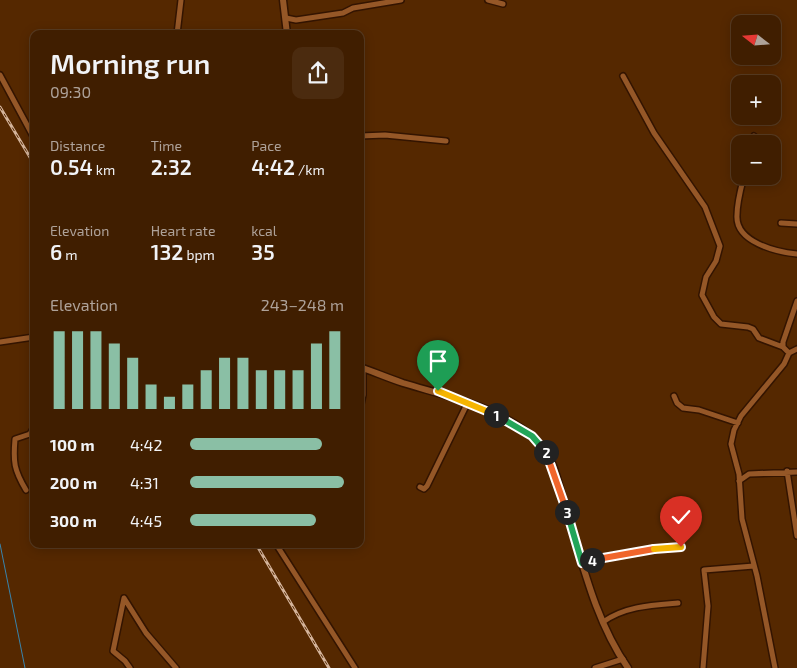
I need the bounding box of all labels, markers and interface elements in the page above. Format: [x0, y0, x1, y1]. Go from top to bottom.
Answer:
north arrow [731, 15, 781, 65]
map controls [731, 15, 781, 185]
text: Morning run [50, 46, 210, 80]
button: share [292, 47, 344, 99]
button: + [731, 75, 781, 125]
text: 09:30 [50, 82, 91, 101]
button: − [731, 135, 781, 185]
text: Distance [50, 137, 105, 154]
text: Time [151, 137, 182, 154]
text: Pace [251, 137, 281, 154]
text: 0.54 [50, 154, 93, 179]
text: 2:32 [151, 154, 192, 179]
text: 4:42 [251, 154, 295, 179]
text: km [93, 161, 115, 178]
text: /km [295, 161, 325, 178]
text: Elevation [50, 222, 109, 239]
text: Heart rate [151, 222, 215, 239]
text: kcal [251, 222, 277, 239]
text: 6 [50, 239, 62, 264]
text: 132 [151, 239, 183, 264]
text: 35 [251, 239, 275, 264]
text: m [62, 246, 78, 263]
text: bpm [183, 246, 215, 263]
text: Elevation [50, 295, 118, 314]
text: 243–248 m [261, 295, 344, 314]
pin [417, 340, 459, 391]
icon: arrive [424, 347, 452, 375]
pin: 1 [484, 402, 508, 428]
text: 1 [493, 407, 500, 424]
text: 100 m [50, 435, 95, 454]
text: 4:42 [130, 435, 162, 454]
pin: 2 [534, 440, 558, 464]
text: 2 [542, 444, 551, 461]
text: 200 m [50, 473, 97, 492]
text: 4:31 [130, 473, 159, 492]
pin [660, 496, 702, 547]
pin: 3 [554, 500, 580, 524]
icon: check [667, 503, 695, 531]
text: 3 [564, 504, 571, 521]
text: 300 m [50, 511, 97, 530]
text: 4:45 [130, 511, 162, 530]
pin: 4 [580, 548, 604, 572]
text: 4 [588, 552, 597, 569]

